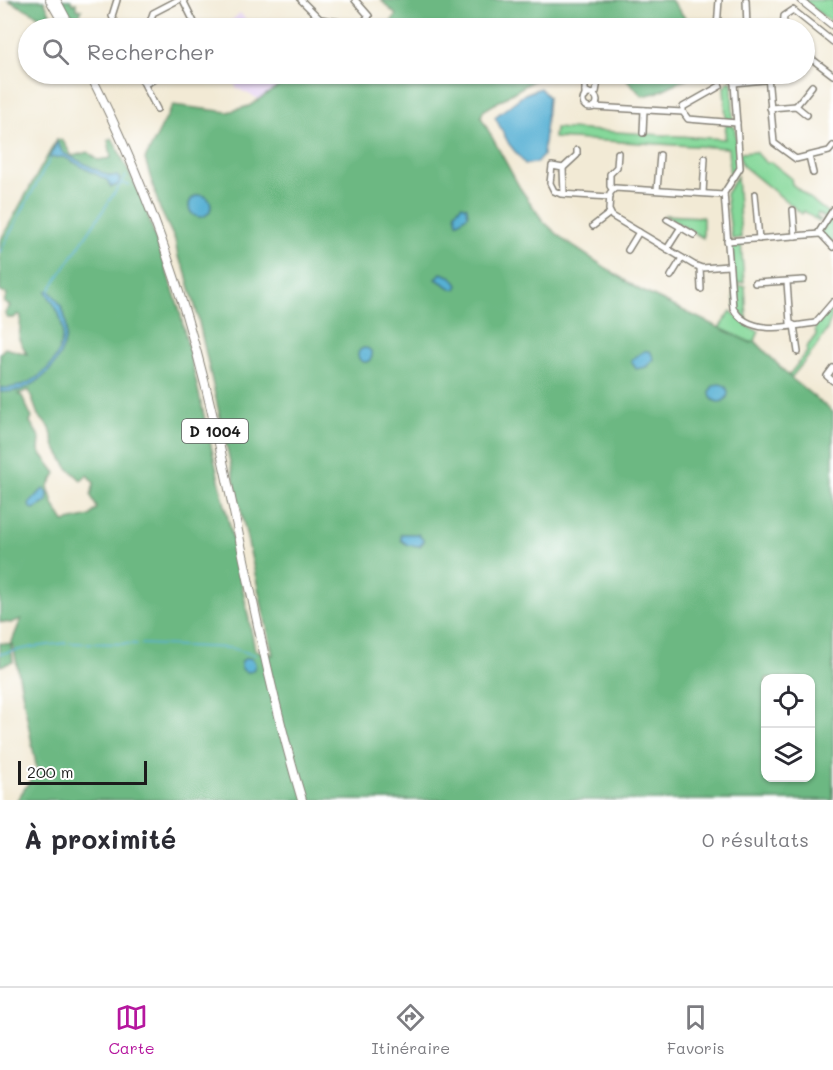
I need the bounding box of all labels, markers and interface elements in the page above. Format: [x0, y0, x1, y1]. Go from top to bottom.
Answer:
search box [18, 18, 815, 84]
icon: search [39, 35, 72, 68]
text: Rechercher [87, 37, 215, 66]
road number: D 1004 [182, 419, 248, 443]
map controls [761, 674, 815, 782]
button: locate [761, 674, 815, 728]
button: layers [761, 728, 815, 782]
scale bar [18, 758, 147, 786]
text: 200 m [27, 761, 74, 782]
text: À proximité [24, 822, 176, 856]
text: 0 résultats [702, 826, 809, 852]
tab: Carte [108, 1001, 155, 1058]
tab: Itinéraire [372, 1001, 450, 1058]
tab: Favoris [667, 1001, 725, 1058]

